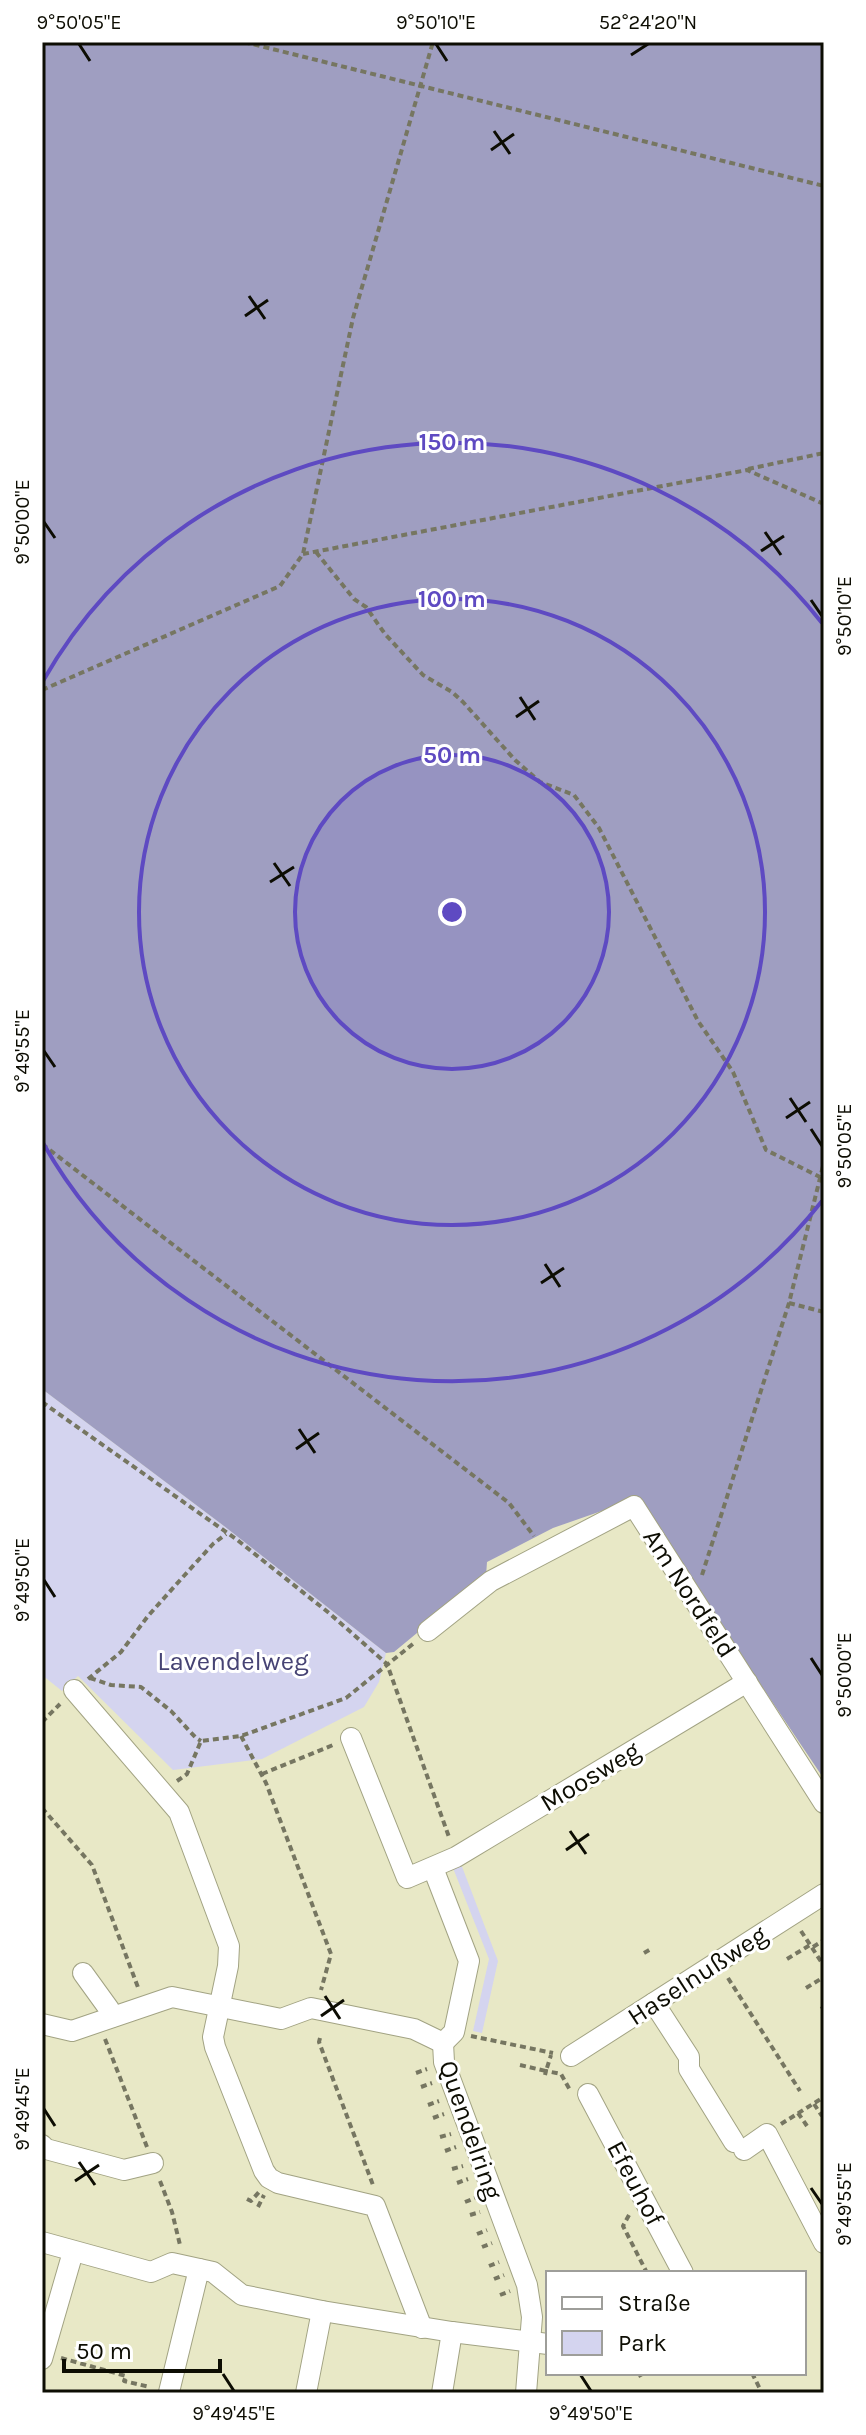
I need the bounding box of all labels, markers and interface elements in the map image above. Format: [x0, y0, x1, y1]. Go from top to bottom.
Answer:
text: 9°50'05"E [37, 11, 121, 34]
text: 9°50'10"E [396, 11, 476, 34]
text: 52°24'20"N [599, 11, 697, 34]
text: 150 m [419, 428, 485, 456]
text: 9°50'00"E [11, 479, 34, 565]
text: 9°50'10"E [833, 576, 856, 656]
text: 100 m [418, 585, 486, 613]
text: 50 m [423, 741, 481, 769]
centre of rings [438, 898, 466, 926]
text: 9°49'55"E [11, 1009, 34, 1093]
text: 9°50'05"E [833, 1104, 856, 1188]
street label: Am Nordfeld [636, 1523, 743, 1663]
text: 9°49'50"E [11, 1538, 34, 1622]
text: 9°50'00"E [833, 1632, 856, 1718]
park label: Lavendelweg [157, 1646, 309, 1677]
street label: Moosweg [535, 1734, 646, 1818]
street label: Haselnußweg [622, 1919, 773, 2032]
street label: Quendelring [432, 2056, 509, 2204]
text: 9°49'45"E [11, 2067, 34, 2151]
street label: Efeuhof [600, 2136, 671, 2232]
text: 9°49'55"E [833, 2162, 856, 2246]
legend [546, 2271, 806, 2375]
text: Straße [618, 2289, 690, 2317]
scale bar [64, 2323, 220, 2373]
text: Park [618, 2329, 667, 2357]
text: 50 m [76, 2337, 132, 2365]
text: 9°49'45"E [192, 2402, 276, 2425]
text: 9°49'50"E [549, 2402, 633, 2425]

